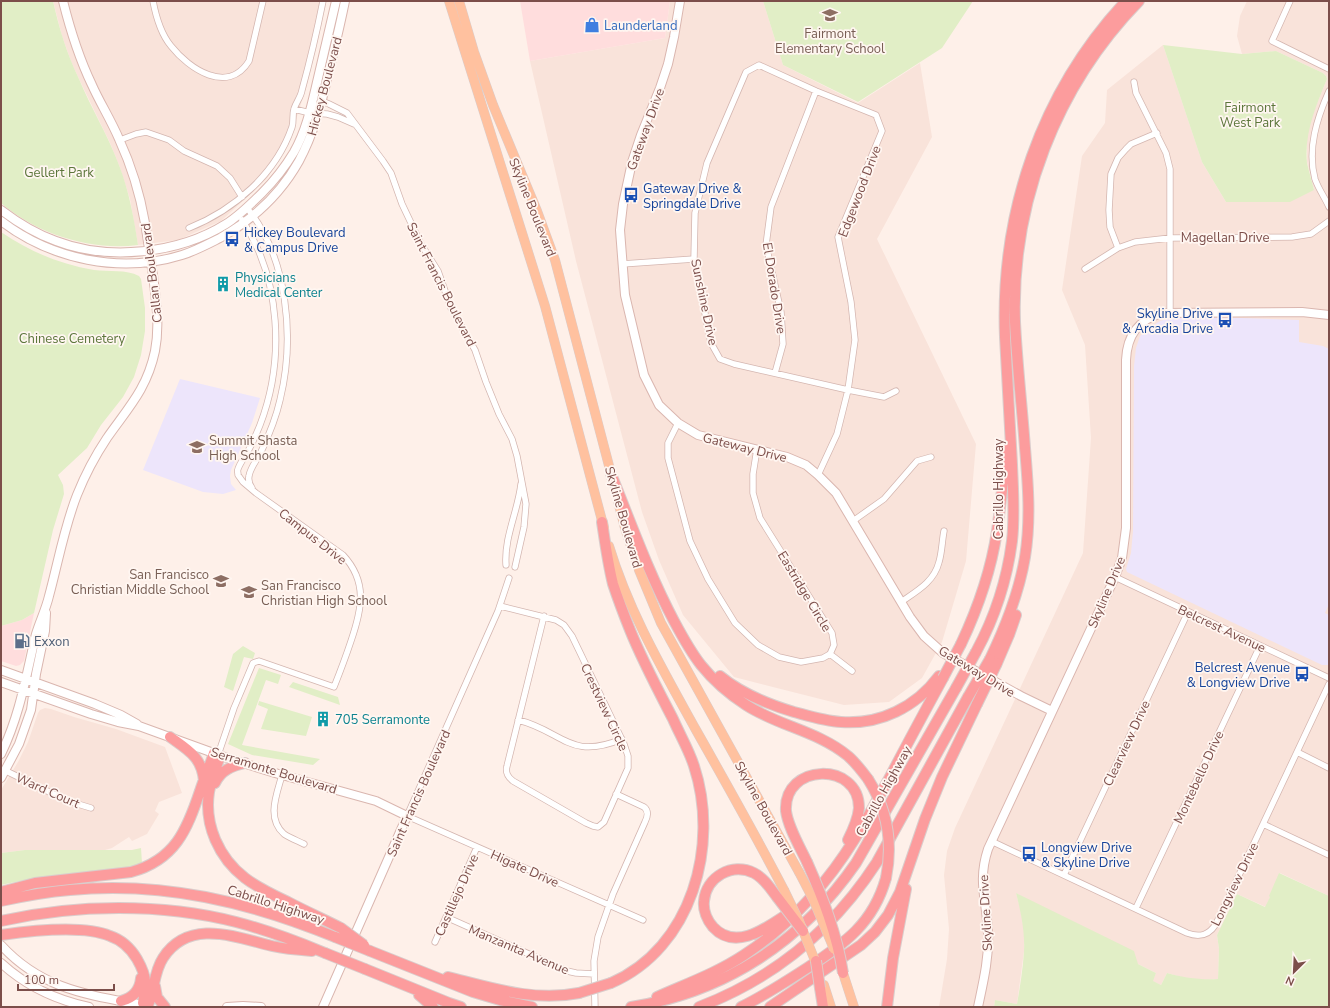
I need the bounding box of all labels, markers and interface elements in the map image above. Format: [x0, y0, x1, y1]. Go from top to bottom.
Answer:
school or university icon: Fairmont Elementary School [821, 6, 839, 24]
shop icon: Launderland [583, 16, 601, 34]
place label: Launderland [604, 17, 677, 35]
place label: Fairmont Elementary School [775, 25, 885, 58]
street label: Hickey Boulevard [303, 35, 347, 138]
street label: Gateway Drive [623, 86, 669, 173]
park label: Fairmont West Park [1220, 99, 1281, 132]
street label: Edgewood Drive [834, 143, 886, 240]
street label: Skyline Boulevard [504, 155, 560, 259]
park label: Gellert Park [24, 164, 94, 182]
place label: Gateway Drive & Springdale Drive [643, 180, 741, 213]
bus stop icon: Gateway Drive & Springdale Drive [622, 186, 640, 204]
street label: Saint Francis Boulevard [402, 219, 480, 350]
street label: Callan Boulevard [137, 222, 167, 324]
place label: Hickey Boulevard & Campus Drive [244, 224, 346, 257]
street label: Magellan Drive [1181, 229, 1269, 247]
bus stop icon: Hickey Boulevard & Campus Drive [223, 230, 241, 248]
street label: El Dorado Drive [758, 241, 790, 335]
street label: Sunshine Drive [686, 257, 722, 347]
place label: Physicians Medical Center [235, 269, 323, 302]
building icon: Physicians Medical Center [214, 275, 232, 293]
place label: Skyline Drive & Arcadia Drive [1122, 305, 1213, 338]
bus stop icon: Skyline Drive & Arcadia Drive [1216, 311, 1234, 329]
park label: Chinese Cemetery [19, 330, 125, 348]
street label: Gateway Drive [701, 429, 789, 467]
place label: Summit Shasta High School [209, 432, 297, 465]
school or university icon: Summit Shasta High School [188, 438, 206, 456]
street label: Cabrillo Highway [990, 438, 1008, 540]
street label: Skyline Boulevard [600, 464, 646, 570]
street label: Campus Drive [275, 504, 350, 569]
street label: Eastridge Circle [773, 548, 835, 635]
street label: Skyline Drive [1084, 554, 1130, 631]
place label: San Francisco Christian Middle School [71, 566, 209, 599]
school or university icon: San Francisco Christian Middle School [212, 572, 230, 590]
place label: San Francisco Christian High School [261, 577, 387, 610]
school or university icon: San Francisco Christian High School [240, 583, 258, 601]
street label: Belcrest Avenue [1175, 601, 1269, 657]
fuel station icon: Exxon [13, 632, 31, 650]
place label: Exxon [34, 633, 70, 651]
street label: Gateway Drive [935, 642, 1018, 702]
place label: Belcrest Avenue & Longview Drive [1187, 659, 1290, 692]
street label: Crestview Circle [576, 661, 632, 754]
bus stop icon: Belcrest Avenue & Longview Drive [1293, 665, 1311, 683]
street label: Clearview Drive [1099, 697, 1155, 789]
building icon: 705 Serramonte [314, 710, 332, 728]
place label: 705 Serramonte [335, 711, 430, 729]
street label: Saint Francis Boulevard [383, 727, 455, 860]
street label: Montebello Drive [1169, 728, 1228, 827]
street label: Serramonte Boulevard [208, 743, 339, 799]
street label: Cabrillo Highway [852, 743, 916, 840]
street label: Skyline Boulevard [730, 758, 796, 859]
street label: Ward Court [13, 769, 83, 813]
place label: Longview Drive & Skyline Drive [1041, 839, 1132, 872]
street label: Longview Drive [1207, 840, 1263, 929]
bus stop icon: Longview Drive & Skyline Drive [1020, 845, 1038, 863]
street label: Higate Drive [488, 846, 562, 892]
street label: Castillejo Drive [431, 851, 483, 939]
street label: Skyline Drive [975, 874, 997, 952]
street label: Cabrillo Highway [225, 881, 327, 929]
street label: Manzanita Avenue [466, 921, 572, 979]
north arrow [1274, 952, 1314, 992]
scale bar [18, 966, 114, 992]
text: 100 m [24, 972, 59, 988]
text: N [1283, 972, 1297, 989]

